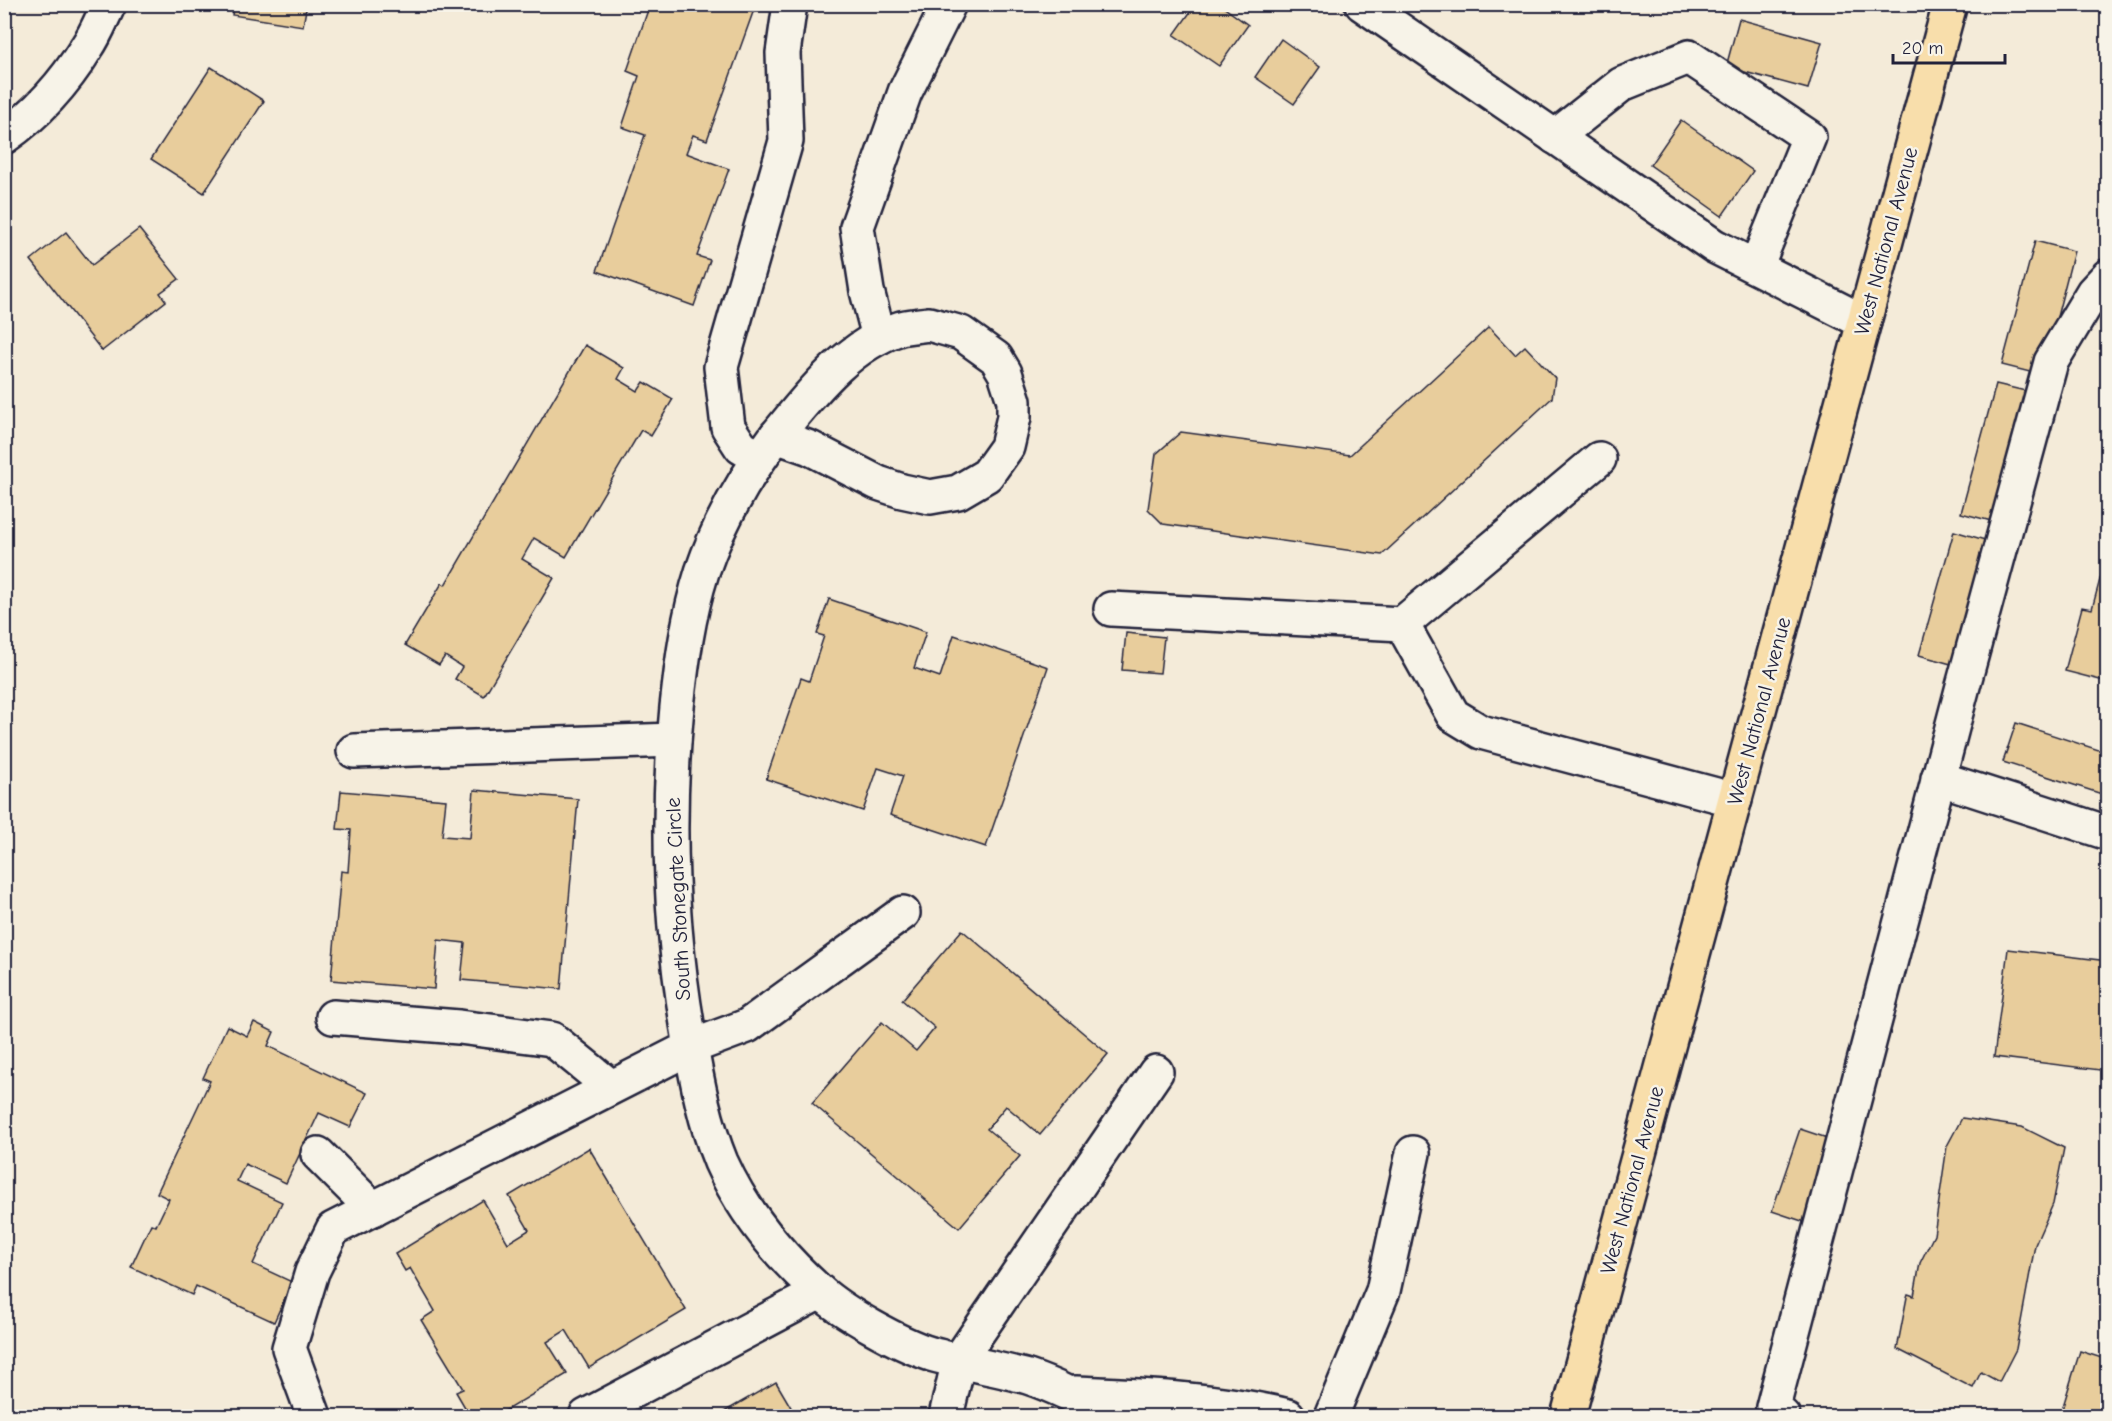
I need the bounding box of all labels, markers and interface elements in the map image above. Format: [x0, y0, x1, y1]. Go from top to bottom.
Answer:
scale bar [1893, 27, 2006, 65]
text: 20 m [1902, 38, 1943, 59]
street label: West National Avenue [1849, 144, 1923, 338]
street label: West National Avenue [1722, 614, 1796, 808]
street label: South Stonegate Circle [661, 797, 695, 1001]
street label: West National Avenue [1595, 1083, 1669, 1277]

